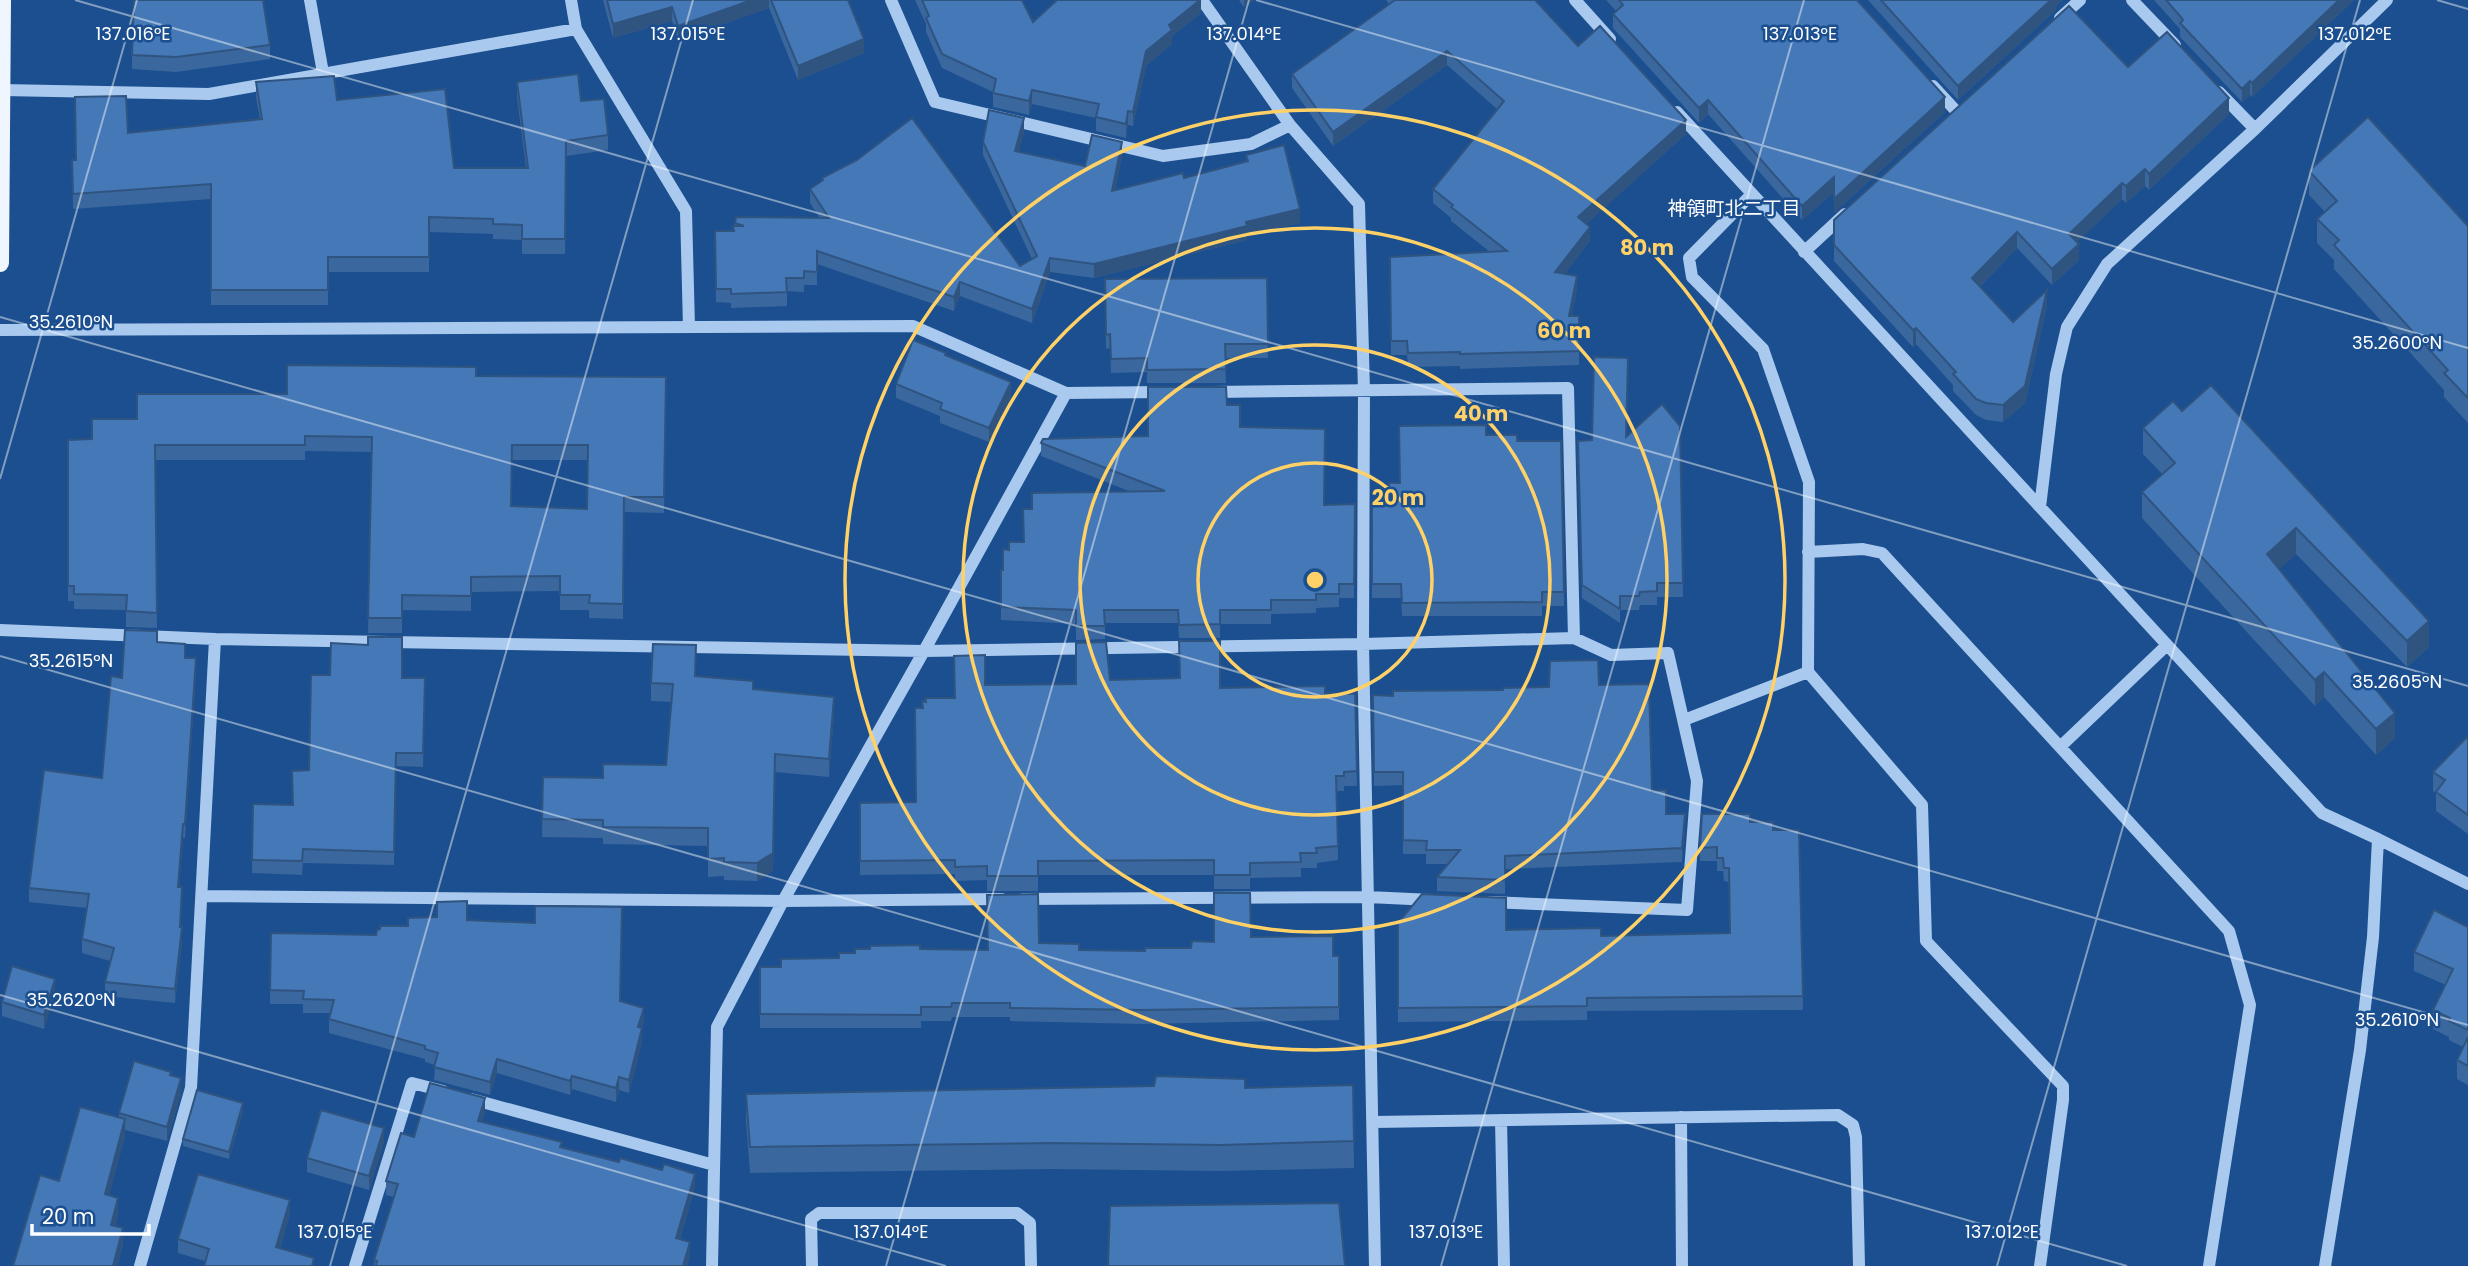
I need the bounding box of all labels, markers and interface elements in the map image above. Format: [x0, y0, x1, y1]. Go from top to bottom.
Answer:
text: 137.016°E [95, 21, 171, 46]
text: 137.015°E [651, 21, 725, 46]
text: 137.014°E [1207, 21, 1281, 46]
text: 137.013°E [1763, 21, 1837, 46]
text: 137.012°E [2318, 21, 2392, 46]
district label: 神領町北二丁目 [1667, 195, 1801, 222]
text: 80 m [1620, 233, 1674, 262]
text: 35.2610°N [29, 309, 113, 334]
text: 60 m [1537, 316, 1591, 345]
text: 35.2600°N [2352, 330, 2442, 355]
text: 40 m [1454, 399, 1508, 428]
text: 20 m [1372, 483, 1424, 512]
centre of rings [1303, 568, 1327, 592]
text: 35.2615°N [29, 648, 113, 673]
text: 35.2605°N [2352, 669, 2442, 694]
text: 35.2620°N [26, 987, 116, 1012]
text: 35.2610°N [2355, 1007, 2439, 1032]
scale bar [32, 1192, 149, 1236]
text: 20 m [42, 1202, 95, 1231]
text: 137.015°E [298, 1219, 372, 1244]
text: 137.014°E [854, 1219, 928, 1244]
text: 137.013°E [1409, 1219, 1483, 1244]
text: 137.012°E [1965, 1219, 2039, 1244]

